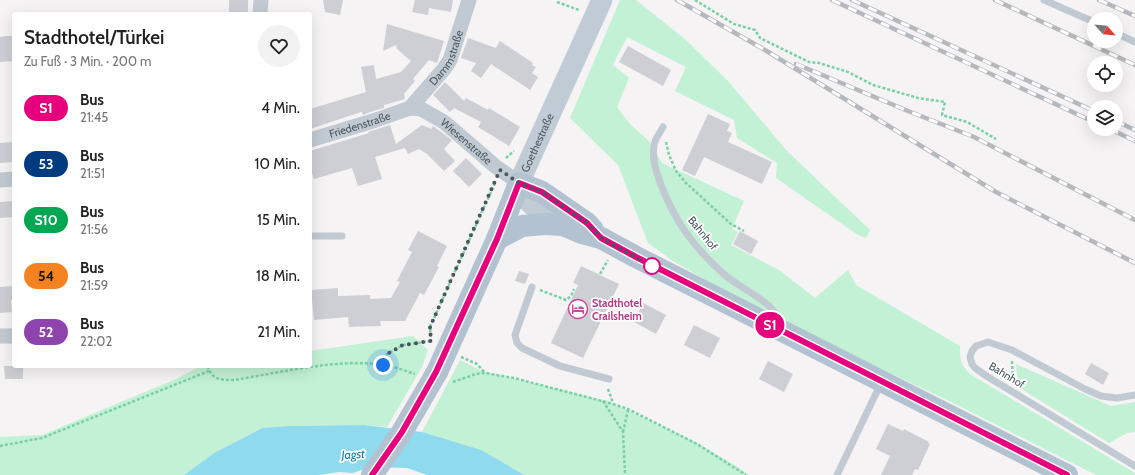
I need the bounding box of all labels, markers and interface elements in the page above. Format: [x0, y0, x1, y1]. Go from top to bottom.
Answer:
north arrow [1087, 12, 1123, 48]
map controls [1087, 12, 1123, 136]
button: heart [258, 25, 300, 67]
text: Stadthotel/Türkei [24, 26, 164, 49]
street label: Dammstraße [426, 28, 466, 88]
text: Zu Fuß · 3 Min. · 200 m [24, 53, 151, 69]
button: locate [1087, 56, 1123, 92]
text: Bus [80, 91, 104, 109]
text: S1 [39, 99, 53, 117]
text: 4 Min. [261, 99, 300, 117]
button: layers [1087, 100, 1123, 136]
street label: Friedenstraße [327, 108, 393, 141]
text: 21:45 [80, 109, 108, 125]
street label: Goethestraße [518, 111, 557, 174]
street label: Wiesenstraße [438, 115, 495, 168]
text: Bus [80, 147, 104, 165]
text: 53 [38, 155, 54, 173]
text: 10 Min. [255, 155, 300, 173]
text: 21:51 [80, 165, 105, 181]
text: Bus [80, 203, 104, 221]
text: S10 [34, 211, 58, 229]
text: 15 Min. [257, 211, 300, 229]
street label: Bahnhof [685, 213, 721, 253]
text: 21:56 [80, 221, 108, 237]
unlabelled marker [643, 257, 661, 275]
text: Bus [80, 259, 104, 277]
text: 54 [38, 267, 54, 285]
text: 18 Min. [256, 267, 300, 285]
text: 21:59 [80, 277, 108, 293]
place label: Stadthotel Crailsheim [592, 296, 642, 323]
hotel icon: Stadthotel Crailsheim [567, 298, 589, 320]
line badge: S1 [752, 312, 788, 338]
text: Bus [80, 315, 104, 333]
text: S1 [763, 316, 777, 334]
text: 52 [39, 323, 53, 341]
text: 21 Min. [257, 323, 300, 341]
text: 22:02 [80, 333, 112, 349]
your location [373, 355, 393, 375]
street label: Bahnhof [986, 359, 1028, 391]
water label: Jagst [340, 446, 366, 462]

